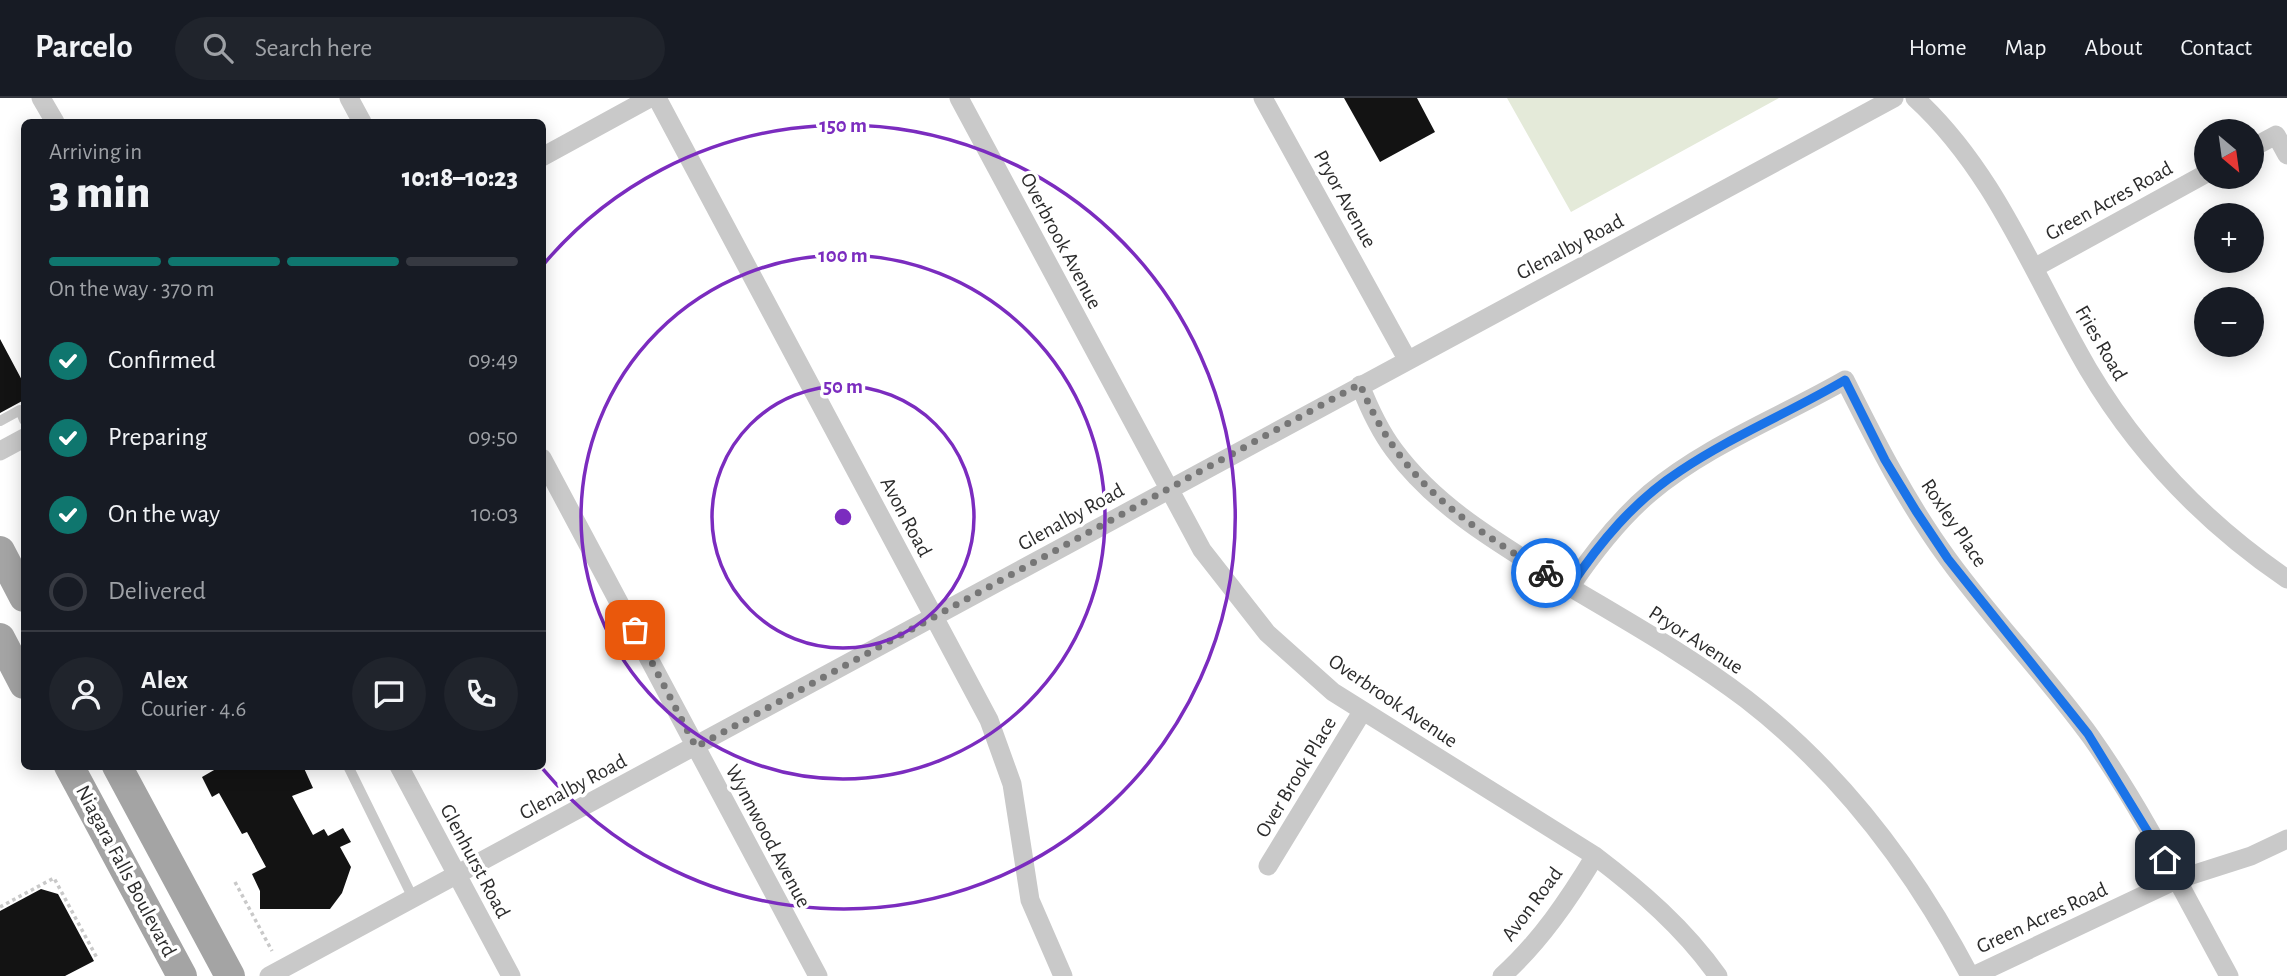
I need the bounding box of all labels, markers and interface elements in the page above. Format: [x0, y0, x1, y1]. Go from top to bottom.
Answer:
search box [175, 17, 665, 80]
icon: search [199, 29, 237, 67]
text: Parcelo [35, 31, 133, 64]
text: Search here [255, 35, 372, 61]
text: Home [1909, 36, 1967, 60]
text: Map [2005, 36, 2047, 60]
text: About [2085, 36, 2142, 60]
text: Contact [2180, 36, 2252, 60]
text: 150 m [819, 115, 867, 136]
north arrow [2194, 119, 2264, 189]
map controls [2194, 119, 2264, 357]
text: Arriving in [49, 141, 142, 164]
street label: Pryor Avenue [1310, 147, 1380, 251]
street label: Green Acres Road [2042, 157, 2176, 245]
text: 10:18–10:23 [402, 165, 518, 191]
text: 3 min [49, 170, 150, 216]
street label: Overbrook Avenue [1016, 170, 1106, 312]
button: + [2194, 203, 2264, 273]
street label: Glenalby Road [1513, 210, 1627, 284]
text: 100 m [818, 245, 868, 266]
text: On the way · 370 m [49, 278, 215, 301]
button: − [2194, 287, 2264, 357]
street label: Fries Road [2071, 302, 2131, 384]
icon: check [49, 342, 87, 380]
text: Confirmed [108, 347, 216, 373]
text: 09:49 [468, 349, 518, 372]
text: 50 m [823, 376, 863, 397]
icon: check [49, 419, 87, 457]
text: Preparing [108, 424, 207, 450]
text: 09:50 [468, 426, 518, 449]
street label: Avon Road [876, 474, 936, 560]
street label: Roxley Place [1917, 475, 1991, 571]
street label: Glenalby Road [1014, 479, 1128, 555]
icon: check [49, 496, 87, 534]
text: On the way [108, 501, 220, 527]
text: 10:03 [471, 503, 518, 526]
centre of rings [831, 505, 855, 529]
courier [1511, 538, 1581, 608]
icon: bike [1527, 554, 1565, 592]
text: Delivered [108, 578, 206, 604]
pin [605, 600, 665, 660]
street label: Pryor Avenue [1645, 602, 1747, 678]
icon: bag [616, 611, 654, 649]
street label: Overbrook Avenue [1325, 650, 1461, 752]
button: person [49, 657, 123, 731]
button: chat [352, 657, 426, 731]
button: phone [444, 657, 518, 731]
text: Alex [141, 667, 188, 693]
text: Courier · 4.6 [141, 698, 246, 721]
street label: Over Brook Place [1252, 713, 1340, 841]
street label: Glenalby Road [516, 750, 630, 824]
street label: Wynnwood Avenue [722, 761, 814, 911]
street label: Niagara Falls Boulevard [72, 782, 180, 960]
street label: Glenhurst Road [436, 800, 514, 922]
pin [2135, 830, 2195, 890]
icon: home [2146, 841, 2184, 879]
street label: Avon Road [1498, 863, 1566, 945]
street label: Green Acres Road [1973, 878, 2111, 957]

